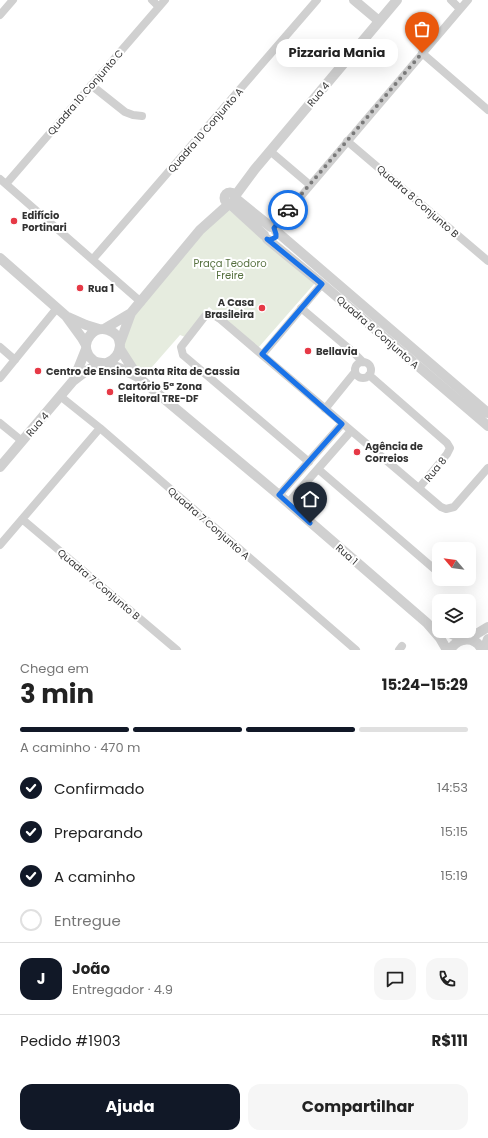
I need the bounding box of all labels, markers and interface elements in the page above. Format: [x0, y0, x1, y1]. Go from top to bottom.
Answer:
pin [405, 12, 439, 53]
icon: bag [411, 18, 433, 40]
callout: Pizzaria Mania [276, 39, 398, 67]
text: Pizzaria Mania [289, 43, 385, 62]
street label: Quadra 10 Conjunto C [44, 46, 127, 139]
street label: Rua 4 [304, 79, 333, 110]
street label: Quadra 10 Conjunto A [164, 84, 247, 176]
street label: Quadra 8 Conjunto B [373, 161, 462, 241]
courier [268, 190, 308, 230]
icon: car [277, 199, 299, 221]
place label: Edifício Portinari [22, 208, 67, 235]
marker: Edifício Portinari [9, 216, 19, 226]
park label: Praça Teodoro Freire [193, 256, 267, 283]
place label: Rua 1 [88, 281, 114, 296]
marker: Rua 1 [75, 283, 85, 293]
street label: Quadra 8 Conjunto A [333, 292, 422, 373]
place label: A Casa Brasileira [205, 295, 254, 322]
marker: A Casa Brasileira [257, 303, 267, 313]
place label: Bellavia [316, 344, 358, 359]
marker: Bellavia [303, 346, 313, 356]
place label: Centro de Ensino Santa Rita de Cassia [46, 364, 240, 379]
marker: Centro de Ensino Santa Rita de Cassia [33, 366, 43, 376]
place label: Cartório 5ª Zona Eleitoral TRE-DF [118, 379, 202, 406]
marker: Cartório 5ª Zona Eleitoral TRE-DF [105, 387, 115, 397]
street label: Rua 4 [22, 409, 52, 440]
place label: Agência de Correios [365, 439, 423, 466]
marker: Agência de Correios [352, 447, 362, 457]
street label: Rua 8 [421, 454, 450, 485]
pin [293, 482, 327, 523]
street label: Quadra 7 Conjunto A [164, 483, 253, 563]
icon: home [299, 488, 321, 510]
street label: Rua 1 [332, 540, 361, 568]
north arrow [432, 542, 476, 586]
map controls [432, 542, 476, 638]
street label: Quadra 7 Conjunto B [54, 545, 143, 623]
button: layers [432, 594, 476, 638]
text: Chega em [20, 659, 89, 678]
text: 15:24–15:29 [382, 674, 468, 695]
text: 3 min [20, 676, 94, 712]
text: A caminho · 470 m [20, 738, 140, 757]
icon: check [20, 777, 42, 799]
text: Confirmado [54, 778, 144, 799]
text: 14:53 [437, 778, 468, 797]
icon: check [20, 821, 42, 843]
text: Preparando [54, 822, 143, 843]
text: 15:15 [441, 822, 468, 841]
icon: check [20, 865, 42, 887]
text: A caminho [54, 866, 135, 887]
text: 15:19 [441, 866, 468, 885]
text: Entregue [54, 910, 121, 931]
text: João [72, 958, 110, 979]
button: chat [374, 958, 416, 1000]
button: phone [426, 958, 468, 1000]
text: J [37, 968, 45, 989]
text: Entregador · 4.9 [72, 980, 173, 999]
text: Pedido #1903 [20, 1030, 121, 1051]
text: R$111 [431, 1030, 468, 1051]
button: Ajuda [20, 1084, 240, 1130]
button: Compartilhar [248, 1084, 468, 1130]

